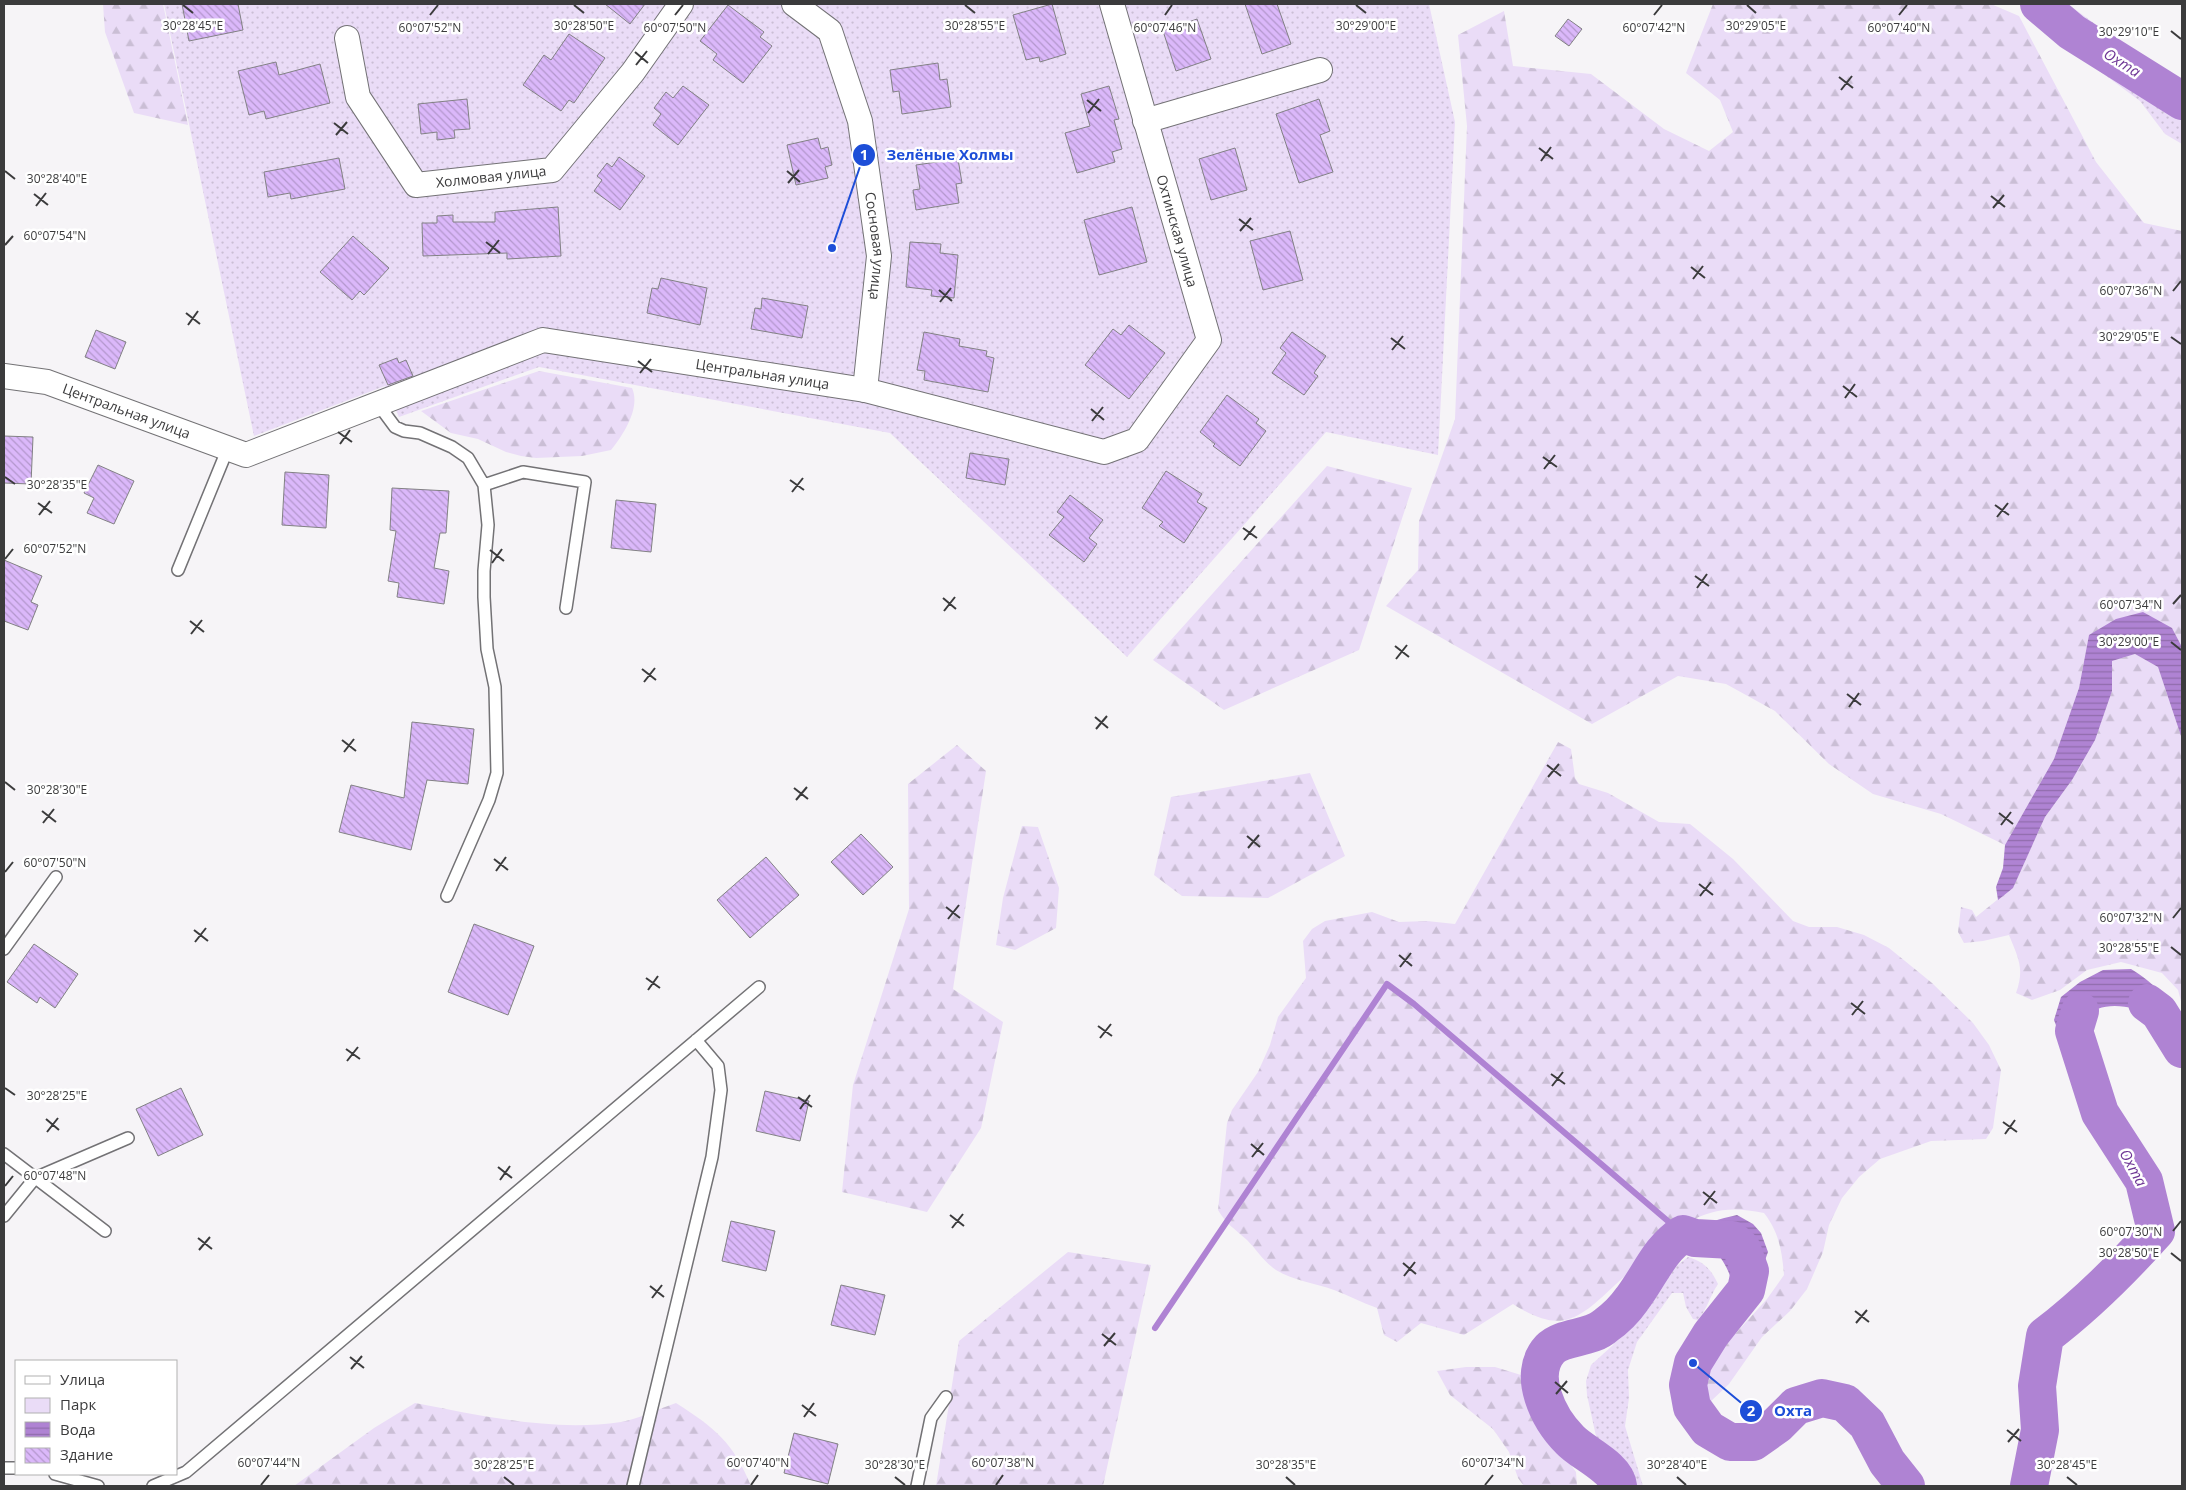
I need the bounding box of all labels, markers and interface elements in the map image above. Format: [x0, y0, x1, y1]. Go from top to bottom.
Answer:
text: 30°28'45"E [163, 17, 223, 34]
text: 30°28'50"E [554, 17, 614, 34]
text: 30°28'55"E [945, 17, 1005, 34]
text: 30°29'00"E [1336, 17, 1396, 34]
text: 30°29'05"E [1726, 17, 1786, 34]
text: 60°07'52"N [399, 19, 461, 36]
text: 60°07'50"N [644, 19, 706, 36]
text: 60°07'46"N [1134, 19, 1196, 36]
text: 60°07'42"N [1623, 19, 1685, 36]
text: 60°07'40"N [1868, 19, 1930, 36]
text: 30°29'10"E [2099, 23, 2159, 40]
water label: Охта [2100, 43, 2145, 81]
callout: Зелёные Холмы [851, 140, 1023, 170]
text: 1 [860, 144, 868, 164]
text: Зелёные Холмы [887, 144, 1013, 164]
street label: Холмовая улица [435, 161, 547, 192]
text: 30°28'40"E [27, 170, 87, 187]
street label: Охтинская улица [1152, 172, 1203, 289]
street label: Сосновая улица [861, 191, 889, 301]
text: 60°07'54"N [24, 227, 86, 244]
text: 60°07'36"N [2100, 282, 2162, 299]
text: 30°29'05"E [2099, 328, 2159, 345]
street label: Центральная улица [695, 354, 831, 393]
street label: Центральная улица [60, 379, 193, 443]
text: 30°28'35"E [27, 476, 87, 493]
text: 60°07'52"N [24, 540, 86, 557]
text: 60°07'34"N [2100, 596, 2162, 613]
text: 30°29'00"E [2099, 633, 2159, 650]
text: 30°28'30"E [27, 781, 87, 798]
text: 60°07'50"N [24, 854, 86, 871]
text: 60°07'32"N [2100, 909, 2162, 926]
text: 30°28'55"E [2099, 939, 2159, 956]
text: 30°28'25"E [27, 1087, 87, 1104]
water label: Охта [2116, 1145, 2152, 1190]
text: 60°07'48"N [24, 1167, 86, 1184]
text: 60°07'30"N [2100, 1223, 2162, 1240]
text: 30°28'50"E [2099, 1244, 2159, 1261]
legend [15, 1360, 178, 1475]
text: Улица [60, 1369, 105, 1389]
text: Парк [60, 1394, 96, 1414]
callout: Охта [1739, 1396, 1822, 1426]
text: 2 [1747, 1400, 1756, 1420]
text: Охта [1774, 1400, 1812, 1420]
text: Вода [60, 1419, 96, 1439]
text: Здание [60, 1444, 113, 1464]
text: 60°07'44"N [238, 1454, 300, 1471]
text: 60°07'40"N [727, 1454, 789, 1471]
text: 60°07'38"N [972, 1454, 1034, 1471]
text: 60°07'34"N [1462, 1454, 1524, 1471]
text: 30°28'25"E [474, 1456, 534, 1473]
text: 30°28'30"E [865, 1456, 925, 1473]
text: 30°28'35"E [1256, 1456, 1316, 1473]
text: 30°28'40"E [1647, 1456, 1707, 1473]
text: 30°28'45"E [2037, 1456, 2097, 1473]

